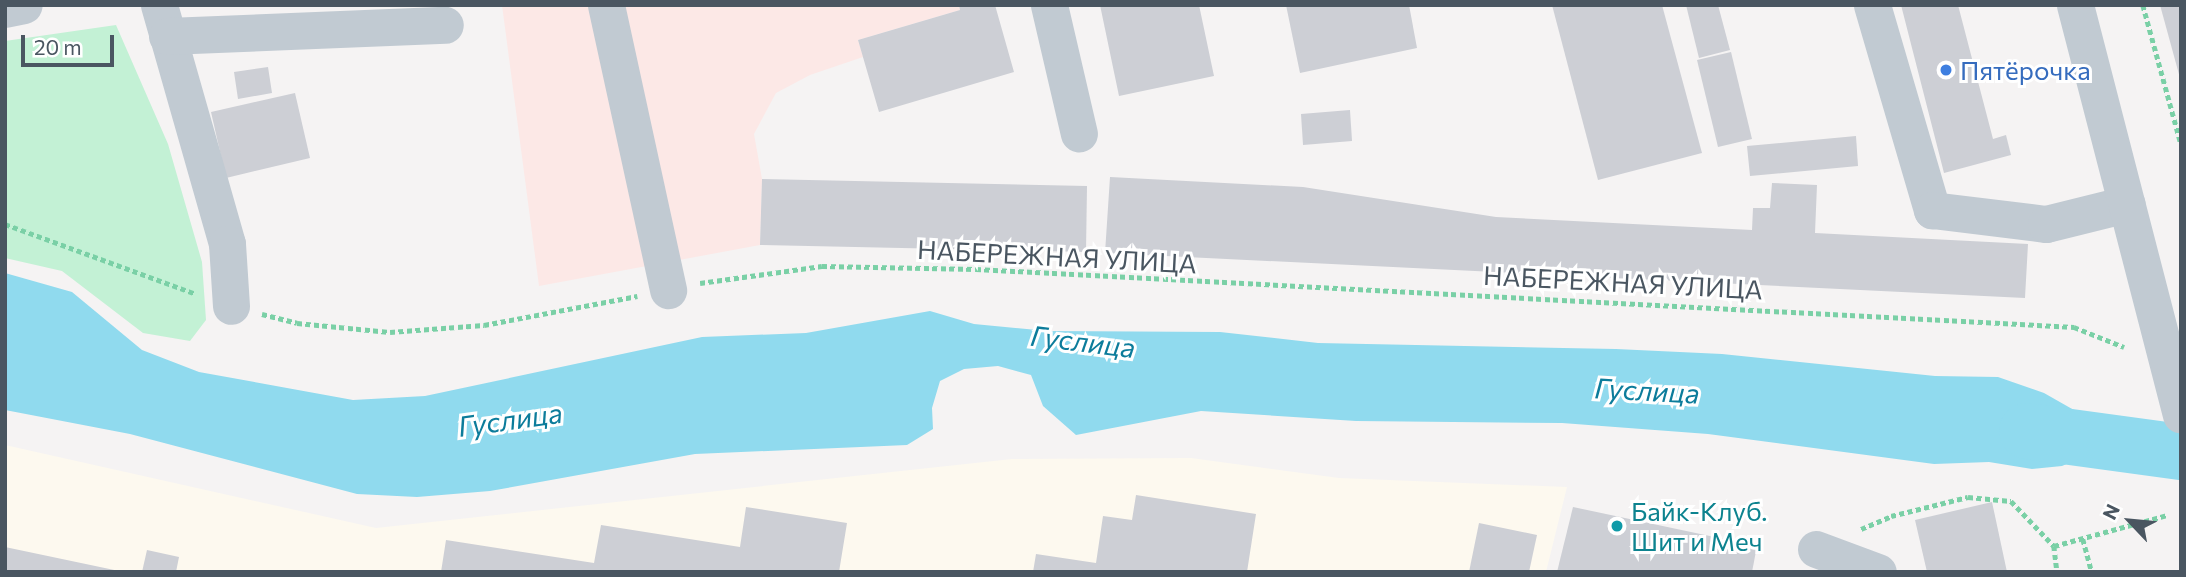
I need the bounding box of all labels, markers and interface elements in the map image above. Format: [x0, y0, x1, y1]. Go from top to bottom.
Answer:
scale bar [24, 21, 117, 65]
text: 20 m [34, 34, 82, 59]
place label: Пятёрочка [1960, 54, 2091, 86]
marker: Пятёрочка [1938, 62, 1954, 78]
street label: НАБЕРЕЖНАЯ УЛИЦА [917, 233, 1197, 279]
street label: НАБЕРЕЖНАЯ УЛИЦА [1483, 259, 1763, 305]
water label: Гуслица [1029, 318, 1137, 364]
water label: Гуслица [1594, 370, 1700, 410]
water label: Гуслица [456, 395, 564, 443]
north arrow [2095, 486, 2165, 556]
place label: Байк-Клуб. Шит и Меч [1631, 495, 1767, 556]
text: N [2097, 500, 2124, 523]
marker: Байк-Клуб. Шит и Меч [1609, 518, 1625, 534]

